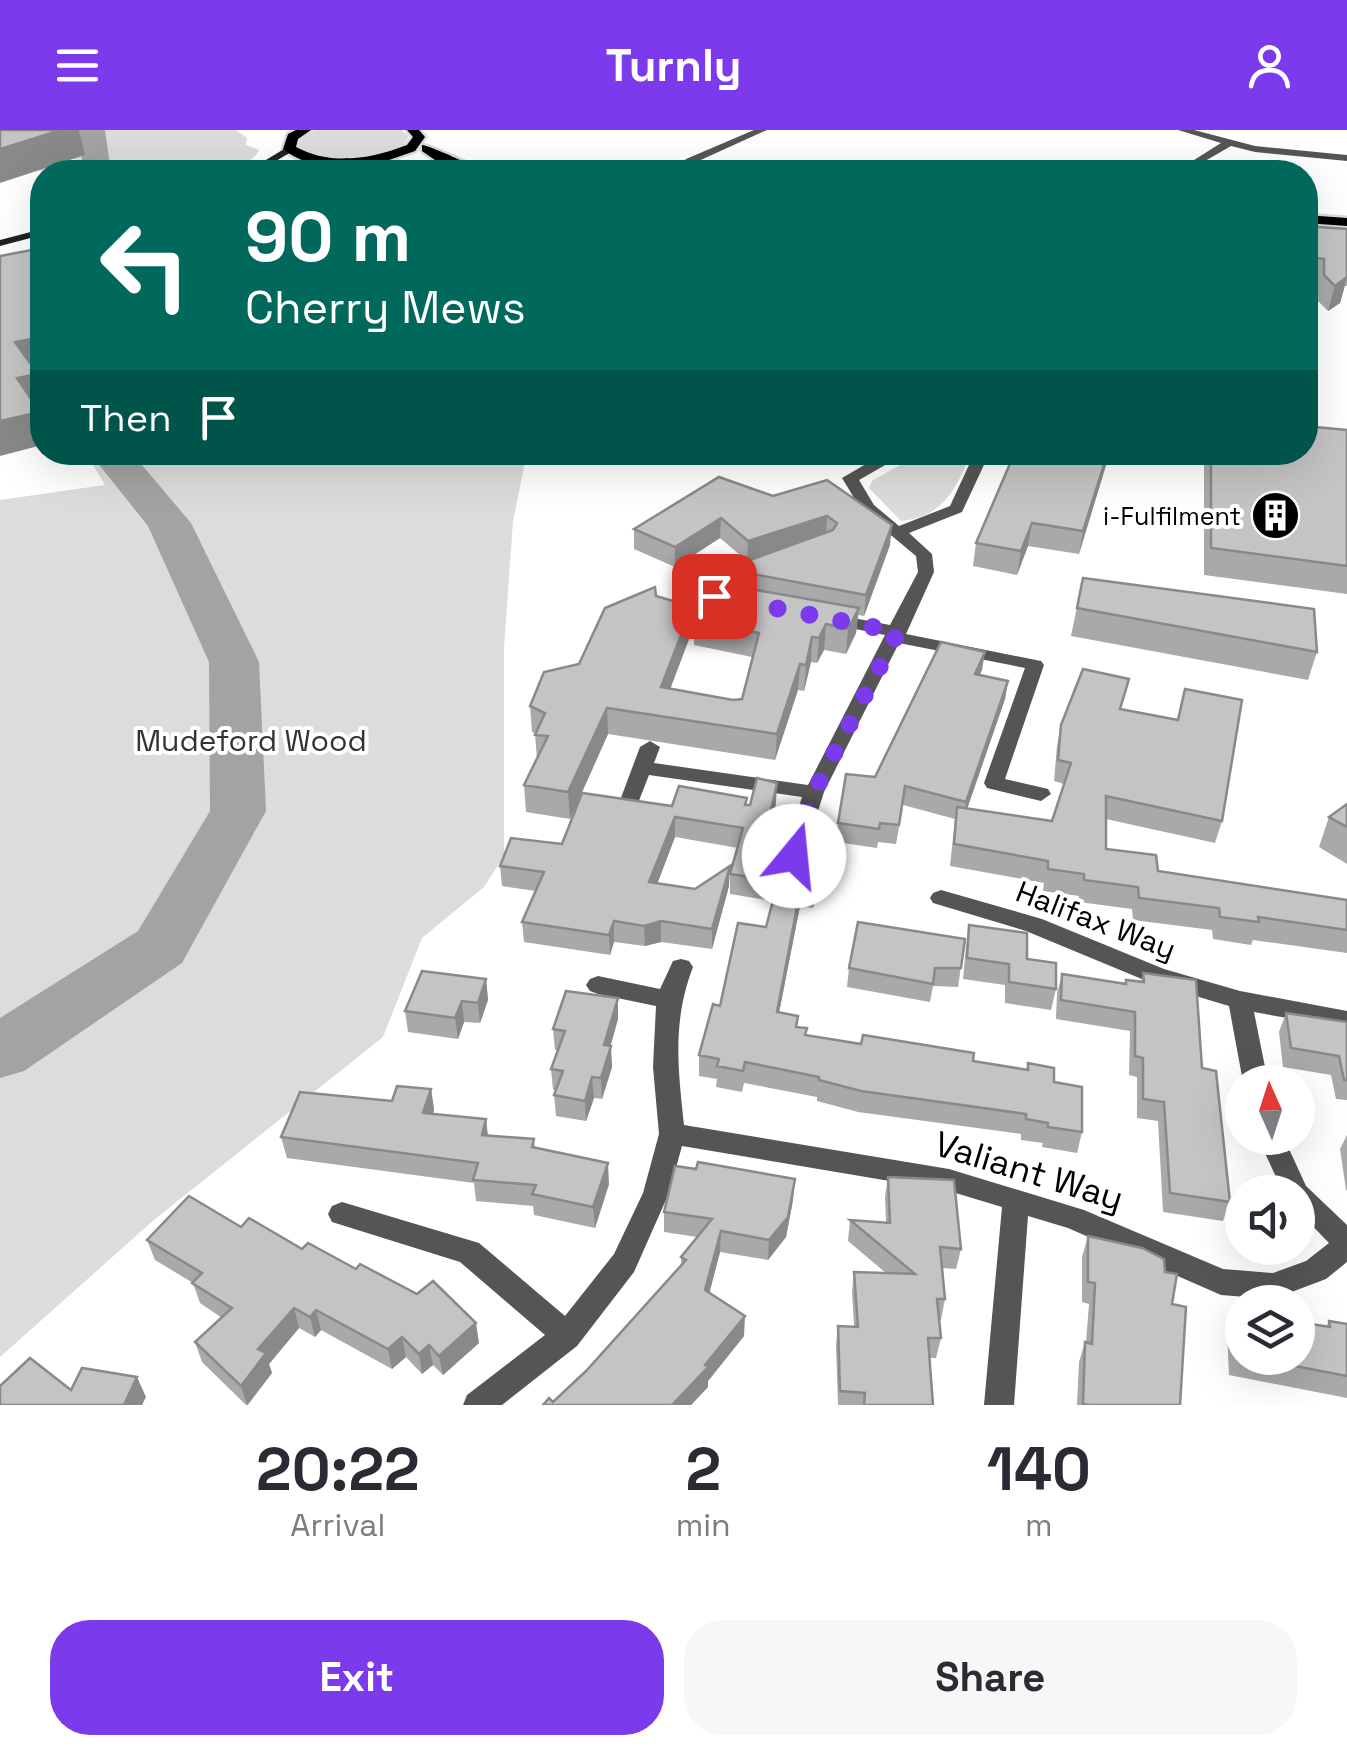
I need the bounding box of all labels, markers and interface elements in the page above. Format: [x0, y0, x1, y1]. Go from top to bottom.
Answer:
text: Turnly [605, 37, 742, 94]
icon: menu [50, 38, 105, 93]
icon: person [1242, 38, 1297, 93]
text: 90 m [245, 192, 411, 281]
icon: left [80, 200, 210, 330]
text: Cherry Mews [245, 279, 526, 336]
icon: arrive [191, 390, 246, 445]
text: Then [80, 394, 171, 442]
building icon: i-Fulfilment [1250, 490, 1302, 542]
place label: i-Fulfilment [1103, 500, 1241, 532]
pin [672, 554, 757, 639]
icon: arrive [687, 569, 742, 624]
park label: Mudeford Wood [135, 721, 367, 760]
position arrow [742, 804, 846, 908]
street label: Halifax Way [1010, 872, 1182, 968]
north arrow [1225, 1065, 1315, 1155]
map controls [1225, 1065, 1315, 1375]
street label: Valiant Way [929, 1121, 1129, 1221]
button: sound [1225, 1175, 1315, 1265]
button: layers [1225, 1285, 1315, 1375]
text: 20:22 [256, 1431, 420, 1508]
text: 2 [685, 1431, 721, 1508]
text: 140 [987, 1431, 1091, 1508]
text: Arrival [290, 1505, 385, 1545]
text: min [676, 1505, 731, 1545]
text: m [1025, 1505, 1053, 1545]
button: Exit [50, 1620, 664, 1735]
button: Share [684, 1620, 1297, 1735]

